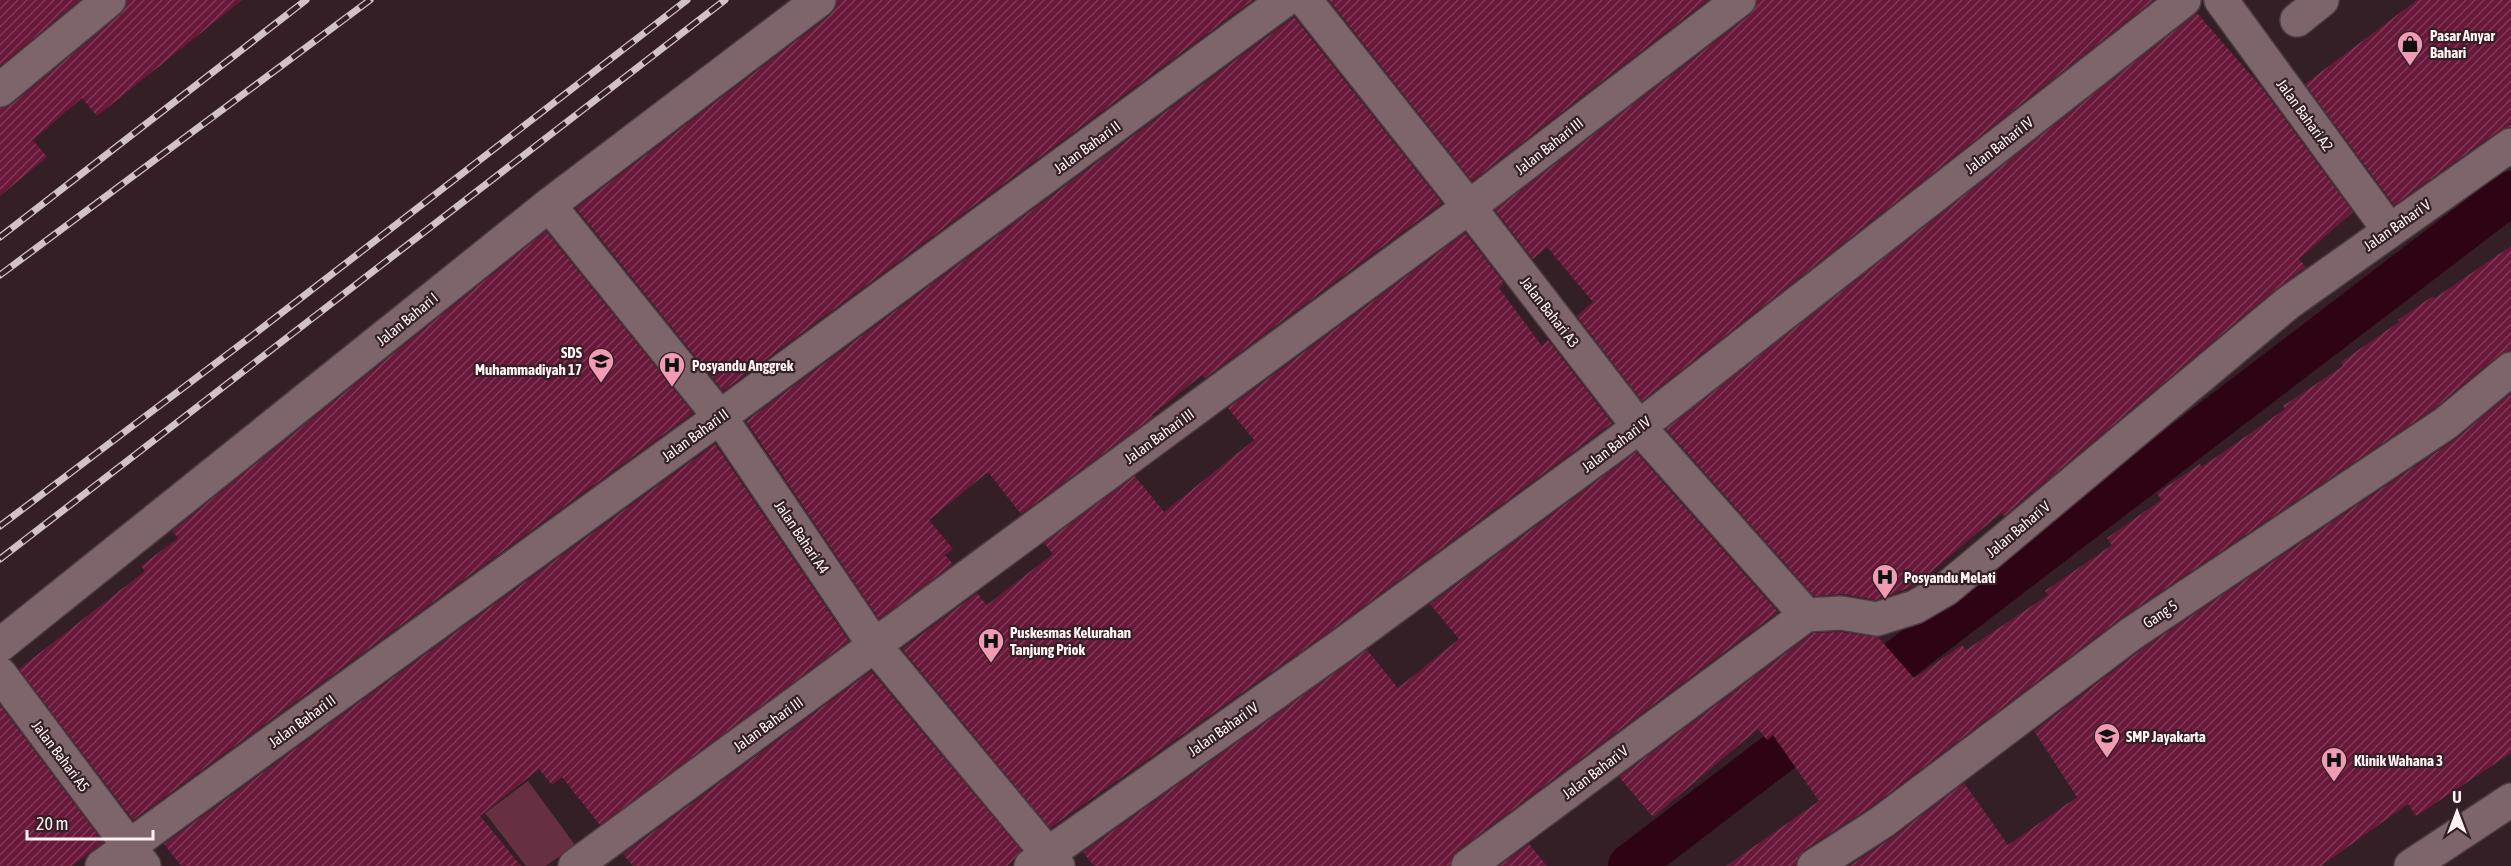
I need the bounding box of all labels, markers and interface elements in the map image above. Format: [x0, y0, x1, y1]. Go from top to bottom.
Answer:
place label: Pasar Anyar Bahari [2430, 27, 2495, 61]
shop icon: Pasar Anyar Bahari [2395, 29, 2425, 67]
street label: Jalan Bahari A2 [2273, 76, 2337, 154]
street label: Jalan Bahari IV [1962, 113, 2037, 177]
street label: Jalan Bahari III [1512, 114, 1586, 178]
street label: Jalan Bahari II [1050, 117, 1124, 177]
street label: Jalan Bahari V [2360, 195, 2434, 254]
street label: Jalan Bahari A3 [1517, 273, 1583, 351]
street label: Jalan Bahari I [373, 289, 441, 349]
place label: SDS Muhammadiyah 17 [475, 344, 583, 378]
school or university icon: SDS Muhammadiyah 17 [586, 346, 616, 384]
hospital icon: Posyandu Anggrek [657, 350, 687, 388]
place label: Posyandu Anggrek [692, 357, 794, 374]
street label: Jalan Bahari II [658, 405, 732, 465]
street label: Jalan Bahari III [1121, 405, 1197, 467]
street label: Jalan Bahari IV [1578, 412, 1654, 475]
street label: Jalan Bahari A4 [771, 497, 833, 577]
street label: Jalan Bahari V [1983, 497, 2054, 560]
hospital icon: Posyandu Melati [1870, 562, 1900, 600]
place label: Posyandu Melati [1904, 569, 1996, 586]
street label: Gang 5 [2140, 596, 2180, 632]
place label: Puskesmas Kelurahan Tanjung Priok [1010, 624, 1131, 658]
hospital icon: Puskesmas Kelurahan Tanjung Priok [976, 626, 1006, 664]
street label: Jalan Bahari II [265, 691, 339, 751]
street label: Jalan Bahari III [730, 693, 806, 755]
street label: Jalan Bahari IV [1185, 698, 1262, 759]
street label: Jalan Bahari A5 [29, 717, 93, 795]
school or university icon: SMP Jayakarta [2092, 721, 2122, 759]
place label: SMP Jayakarta [2126, 728, 2206, 745]
street label: Jalan Bahari V [1559, 741, 1632, 802]
hospital icon: Klinik Wahana 3 [2319, 745, 2349, 783]
place label: Klinik Wahana 3 [2354, 752, 2443, 769]
north arrow [2427, 782, 2487, 842]
text: U [2452, 788, 2462, 806]
scale bar [27, 803, 153, 841]
text: 20 m [36, 813, 68, 834]

